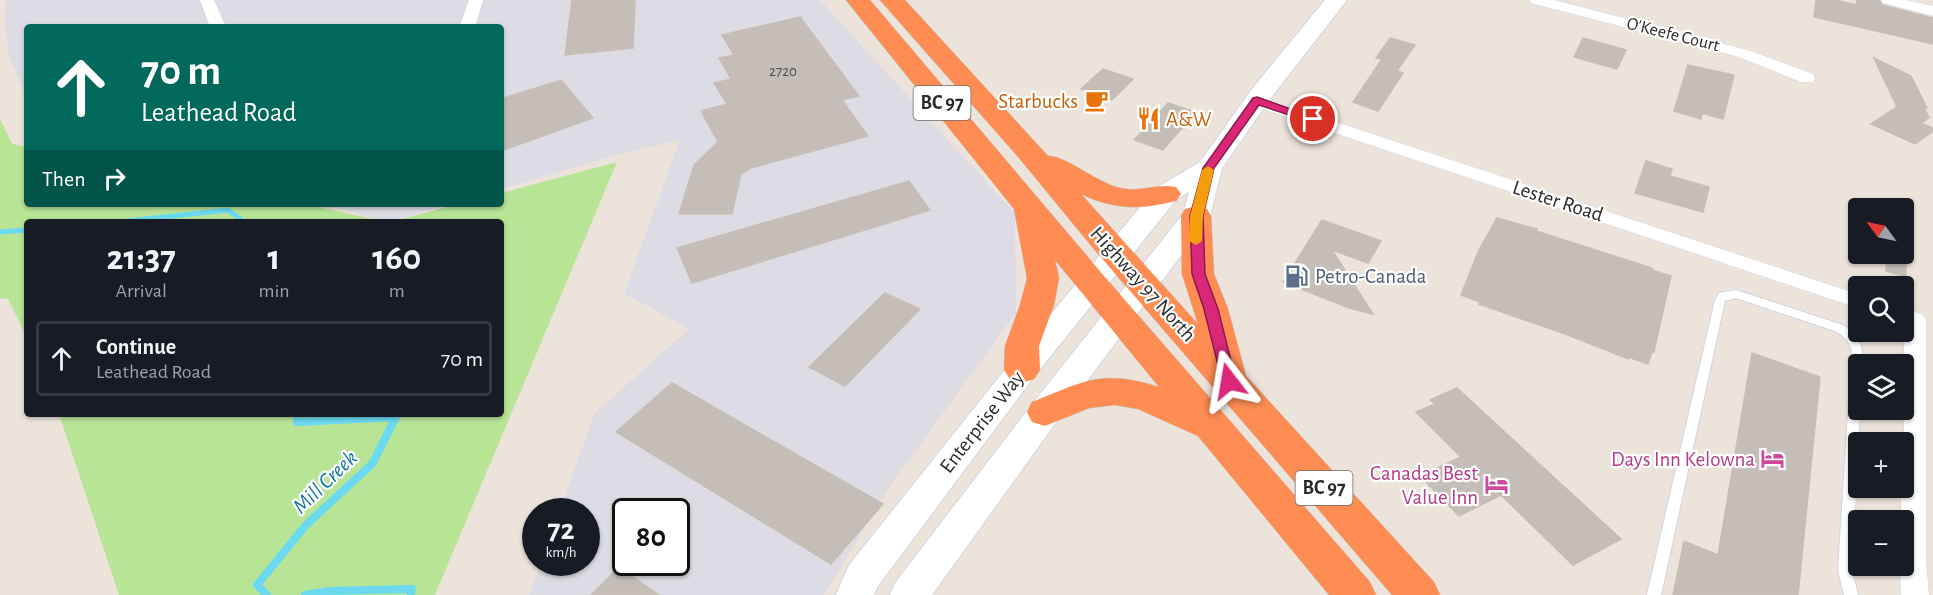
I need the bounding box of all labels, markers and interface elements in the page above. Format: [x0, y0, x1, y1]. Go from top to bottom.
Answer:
street label: O'Keefe Court [1625, 15, 1722, 55]
icon: ahead [42, 48, 120, 126]
text: 70 m [141, 50, 221, 92]
house number: 2720 [769, 64, 797, 79]
road number: BC 97 [914, 86, 970, 120]
cafe icon: Starbucks [1083, 88, 1109, 114]
place label: Starbucks [998, 91, 1078, 112]
pin [1287, 93, 1338, 144]
text: Leathead Road [141, 99, 296, 126]
icon: arrive [1296, 102, 1329, 135]
restaurant icon: A&W [1135, 106, 1161, 132]
place label: A&W [1166, 109, 1212, 130]
icon: right [98, 162, 131, 195]
text: Then [42, 168, 86, 190]
street label: Lester Road [1510, 176, 1606, 226]
north arrow [1848, 198, 1914, 264]
map controls [1848, 198, 1914, 576]
street label: Highway 97 North [1086, 223, 1200, 345]
text: 21:37 [107, 240, 176, 276]
text: 1 [268, 240, 281, 276]
text: 160 [372, 240, 421, 276]
fuel station icon: Petro-Canada [1284, 263, 1310, 289]
place label: Petro-Canada [1315, 266, 1427, 287]
button: search [1848, 276, 1914, 342]
text: Arrival [116, 281, 167, 301]
text: min [258, 281, 290, 301]
text: m [389, 281, 405, 301]
text: Continue [96, 336, 176, 358]
icon: ahead [45, 342, 78, 375]
text: 70 m [441, 348, 483, 370]
position arrow [1197, 349, 1261, 413]
button: layers [1848, 354, 1914, 420]
text: Leathead Road [96, 362, 211, 382]
street label: Enterprise Way [936, 367, 1028, 477]
button: + [1848, 432, 1914, 498]
water label: Mill Creek [289, 446, 361, 518]
hotel icon: Days Inn Kelowna [1760, 446, 1786, 472]
place label: Days Inn Kelowna [1611, 449, 1755, 470]
place label: Canadas Best Value Inn [1370, 463, 1478, 508]
road number: BC 97 [1296, 471, 1352, 505]
hotel icon: Canadas Best Value Inn [1483, 472, 1509, 498]
speed limit sign: 80 [612, 498, 690, 576]
button: − [1848, 510, 1914, 576]
text: 72 [547, 515, 575, 545]
text: km/h [546, 545, 576, 560]

